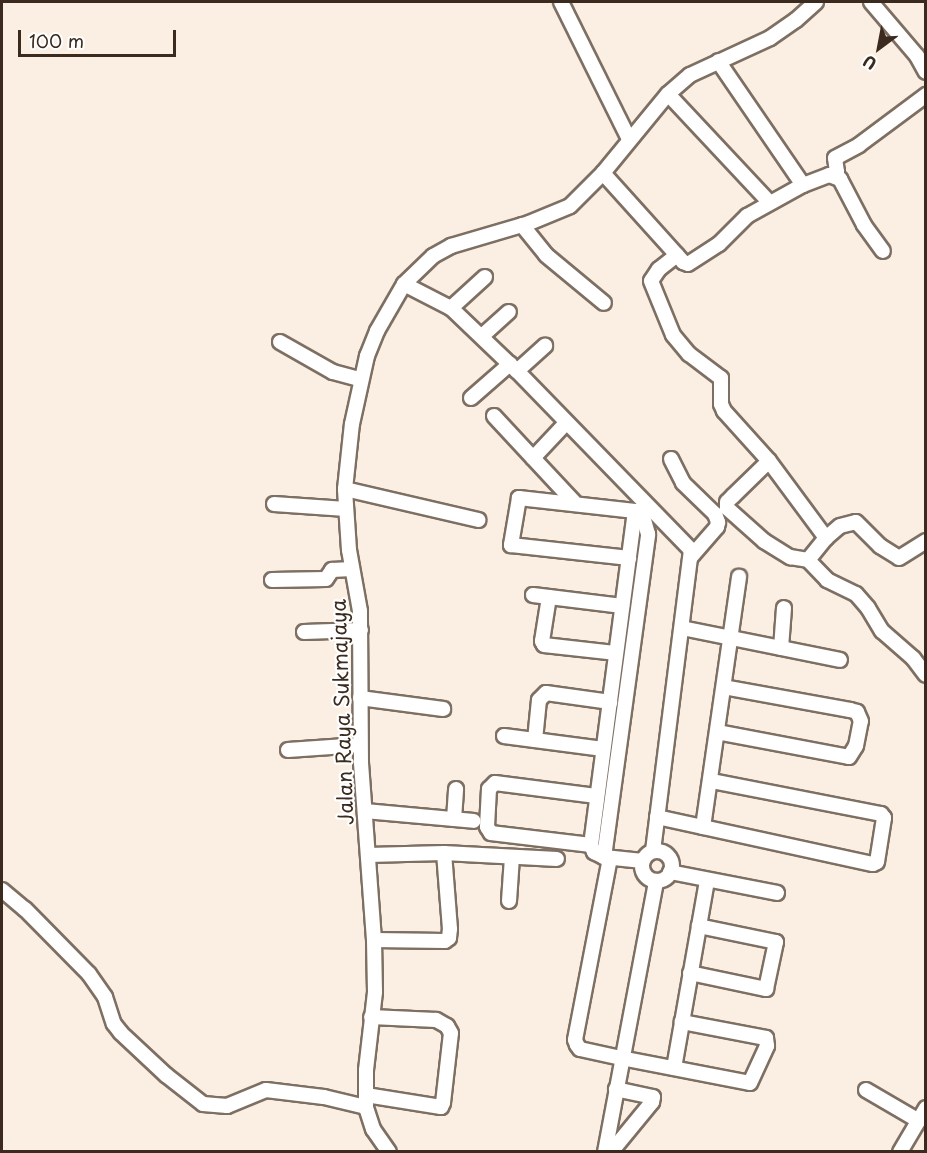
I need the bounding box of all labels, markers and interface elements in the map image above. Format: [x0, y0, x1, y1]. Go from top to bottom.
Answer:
scale bar [21, 18, 178, 56]
north arrow [849, 18, 909, 78]
text: 100 m [29, 27, 84, 54]
text: U [858, 50, 881, 77]
street label: Jalan Raya Sukmajaya [326, 599, 358, 825]

